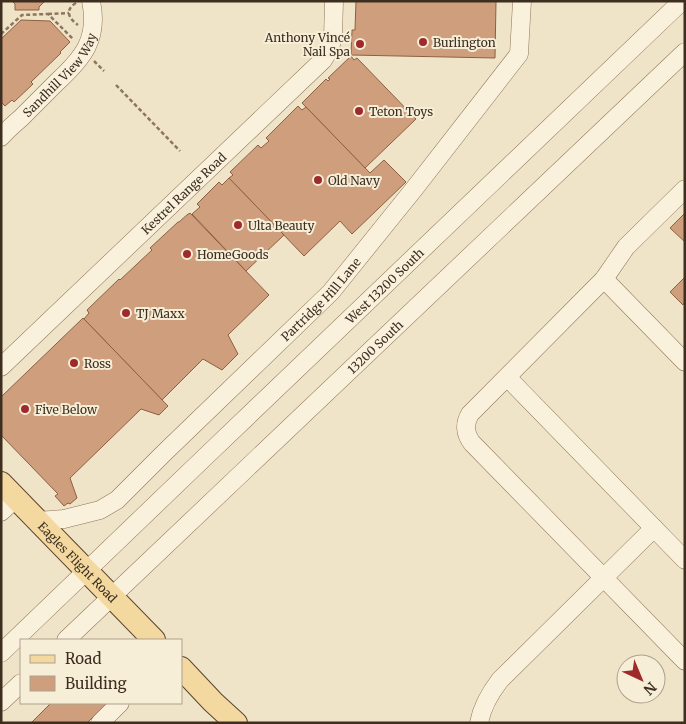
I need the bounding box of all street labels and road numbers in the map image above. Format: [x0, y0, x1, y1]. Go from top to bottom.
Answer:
street label: Sandhill View Way [19, 31, 99, 120]
street label: Kestrel Range Road [138, 149, 229, 237]
street label: West 13200 South [341, 245, 427, 327]
street label: Partridge Hill Lane [278, 254, 363, 344]
street label: 13200 South [344, 317, 406, 377]
street label: Eagles Flight Road [35, 518, 120, 605]

